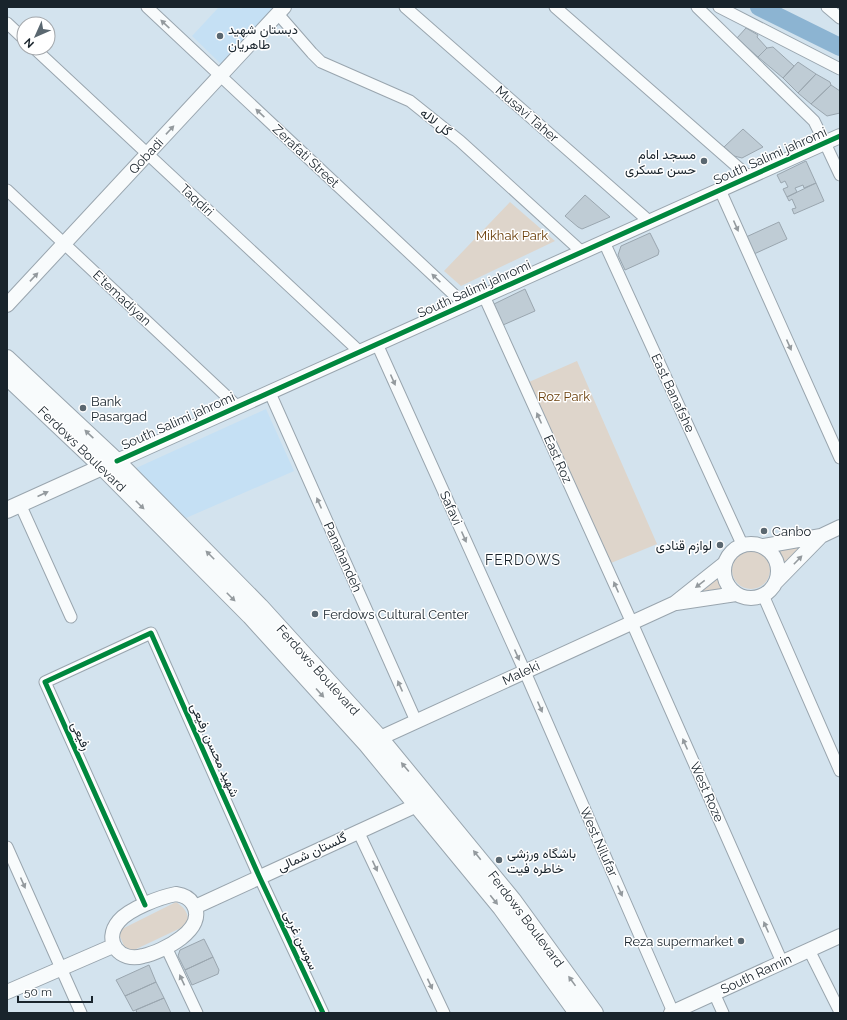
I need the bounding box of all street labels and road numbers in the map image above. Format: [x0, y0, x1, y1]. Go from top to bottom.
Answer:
street label: Musavi Taher [492, 83, 562, 146]
street label: گل لاله [417, 105, 455, 140]
street label: Zerafati Street [270, 122, 343, 191]
street label: South Salimi jahromi [711, 124, 829, 188]
street label: Qobadi [126, 135, 166, 177]
street label: Taqdiri [177, 181, 217, 219]
street label: South Salimi jahromi [415, 257, 533, 321]
street label: E'temadiyan [90, 267, 154, 329]
street label: East Banafshe [648, 351, 698, 435]
street label: South Salimi jahromi [119, 389, 237, 453]
street label: Ferdows Boulevard [35, 403, 129, 495]
street label: East Roz [541, 433, 575, 485]
street label: Safavi [437, 489, 465, 527]
street label: Panahandeh [321, 520, 365, 594]
street label: Ferdows Boulevard [274, 622, 362, 718]
street label: Maleki [500, 658, 542, 688]
street label: شهید محسن رفیعی [187, 701, 242, 800]
street label: رفیعی [67, 719, 94, 753]
street label: West Roze [687, 760, 727, 825]
street label: West Nilufar [577, 805, 621, 879]
street label: گلستان شمالی [275, 829, 350, 875]
street label: Ferdows Boulevard [485, 868, 567, 970]
street label: سوسن غربی [280, 908, 321, 973]
street label: South Ramin [718, 951, 794, 997]

